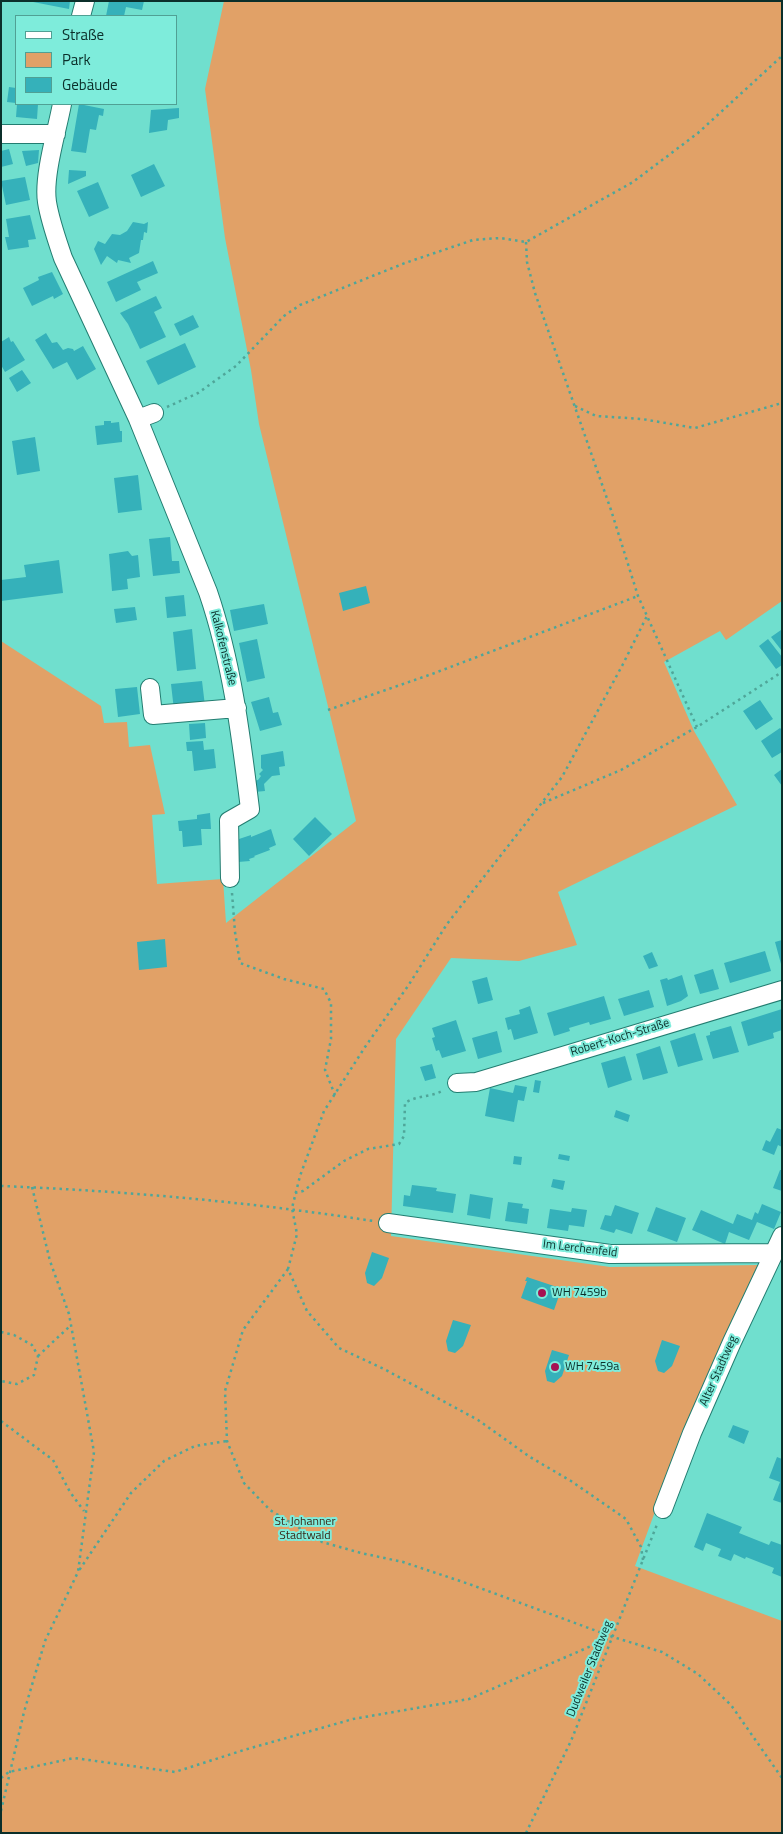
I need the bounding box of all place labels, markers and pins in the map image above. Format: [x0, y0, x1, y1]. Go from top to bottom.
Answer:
place label: WH 7459b [552, 1286, 607, 1300]
marker: WH 7459b [536, 1287, 548, 1299]
place label: WH 7459a [565, 1360, 619, 1374]
marker: WH 7459a [549, 1361, 561, 1373]

